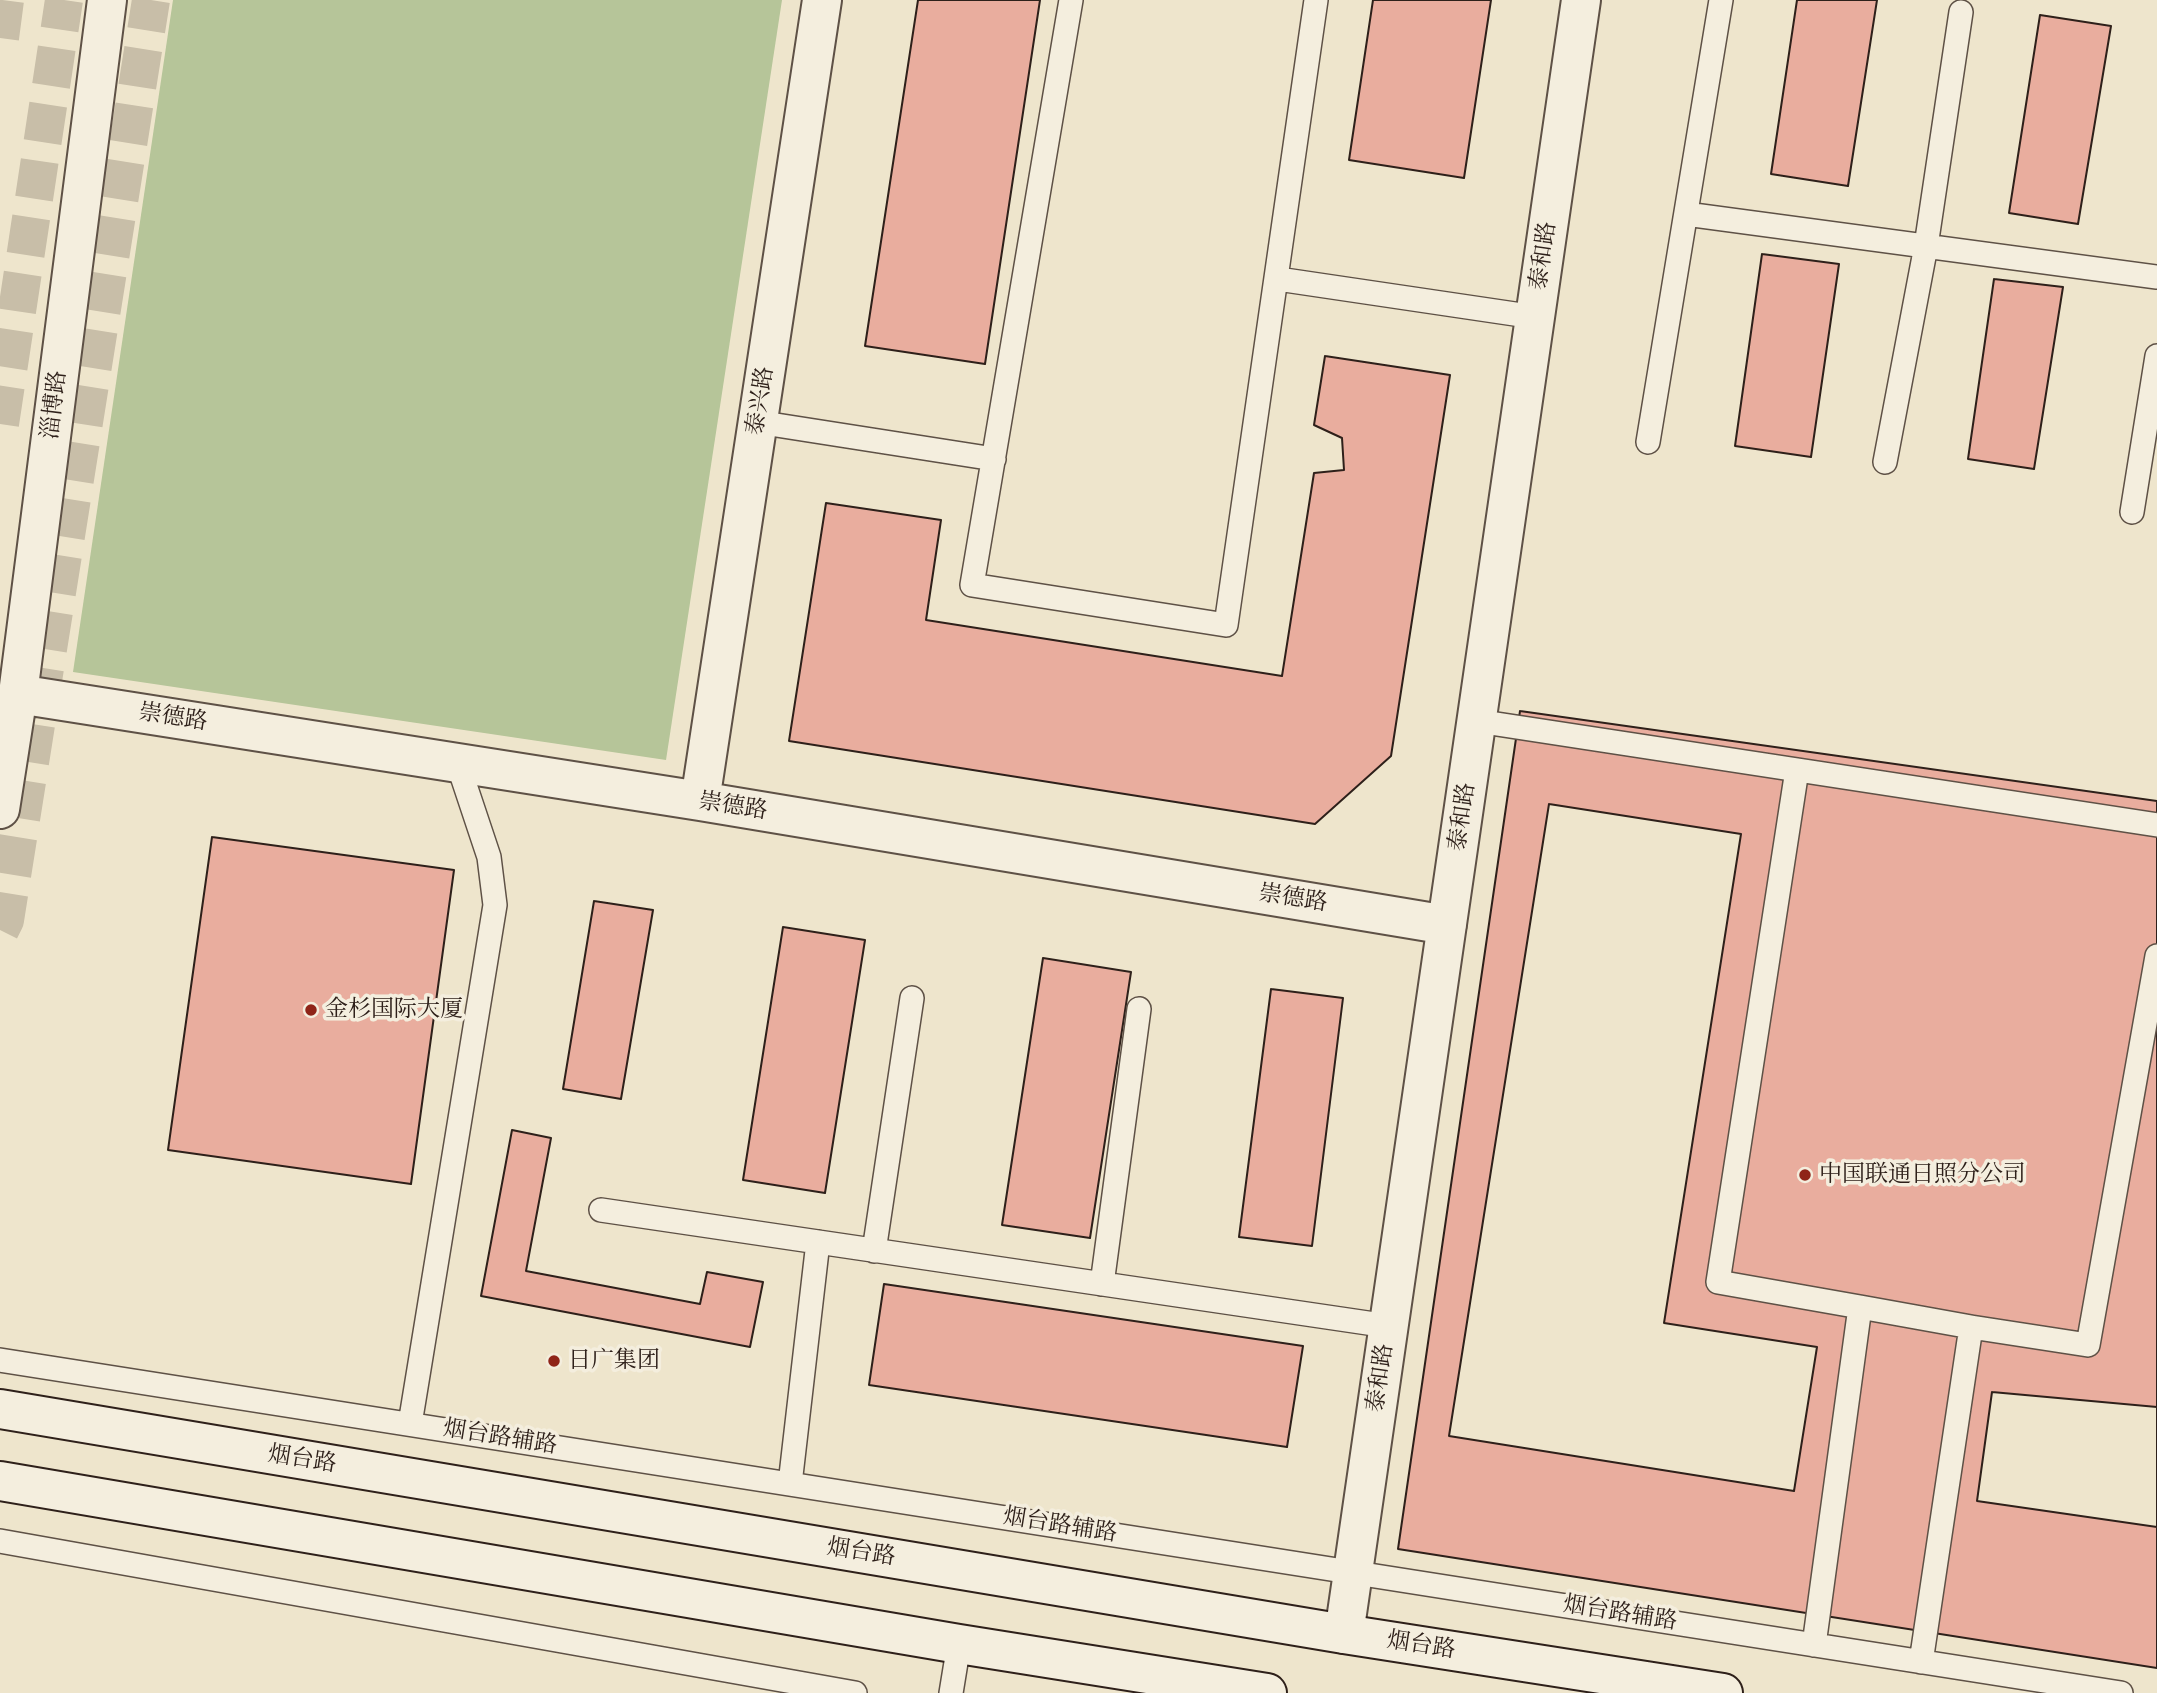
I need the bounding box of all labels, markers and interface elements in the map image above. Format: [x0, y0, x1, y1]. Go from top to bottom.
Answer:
street label: 泰和路 [1526, 220, 1562, 292]
street label: 泰兴路 [742, 365, 780, 437]
street label: 淄博路 [37, 369, 73, 441]
street label: 崇德路 [137, 699, 209, 737]
street label: 泰和路 [1445, 781, 1481, 853]
street label: 崇德路 [697, 788, 769, 826]
street label: 崇德路 [1257, 880, 1329, 918]
place label: 金杉国际大厦 [325, 996, 463, 1024]
marker: 金杉国际大厦 [303, 1002, 319, 1018]
place label: 中国联通日照分公司 [1819, 1161, 2026, 1189]
marker: 中国联通日照分公司 [1797, 1167, 1813, 1183]
street label: 泰和路 [1363, 1342, 1399, 1414]
place label: 日广集团 [568, 1347, 660, 1375]
marker: 日广集团 [546, 1353, 562, 1369]
street label: 烟台路辅路 [441, 1415, 559, 1461]
street label: 烟台路 [266, 1441, 338, 1479]
street label: 烟台路辅路 [1001, 1503, 1119, 1549]
street label: 烟台路 [825, 1534, 897, 1572]
street label: 烟台路辅路 [1561, 1591, 1679, 1637]
street label: 烟台路 [1385, 1627, 1457, 1665]

